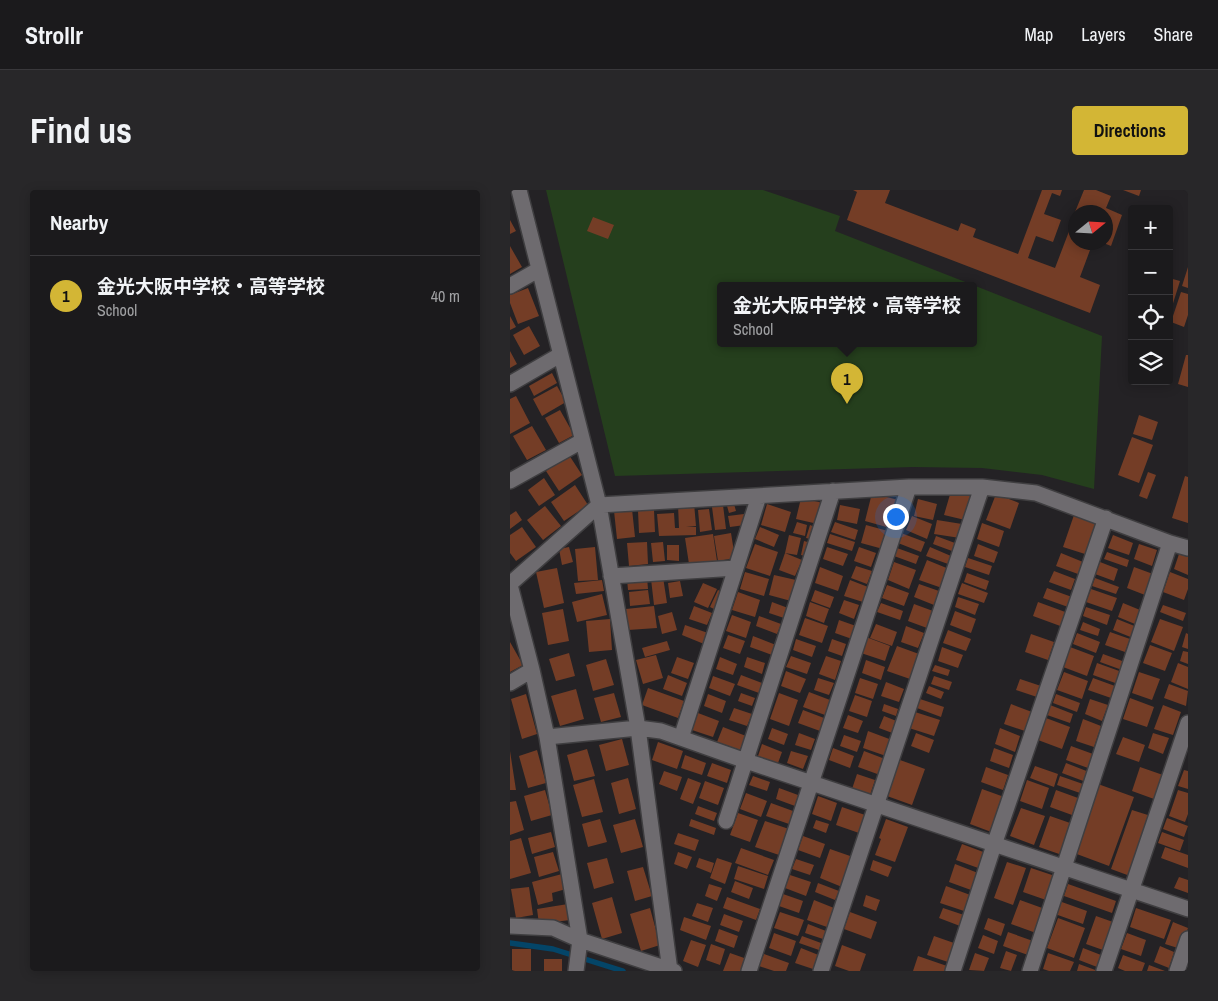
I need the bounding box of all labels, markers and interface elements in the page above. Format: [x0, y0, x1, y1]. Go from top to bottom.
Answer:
text: Strollr [25, 19, 83, 51]
text: Map [1025, 22, 1053, 47]
text: Layers [1081, 22, 1126, 47]
text: Share [1154, 22, 1193, 47]
button: Directions [1072, 106, 1188, 155]
text: Find us [30, 107, 132, 154]
north arrow [1068, 205, 1113, 250]
map controls [1128, 205, 1173, 385]
button: + [1128, 205, 1173, 250]
text: Nearby [50, 208, 108, 237]
button: − [1128, 250, 1173, 295]
text: 金光大阪中学校・高等学校 [97, 273, 325, 299]
popup [717, 282, 977, 347]
text: 1 [62, 285, 70, 307]
text: 40 m [431, 285, 460, 307]
text: 金光大阪中学校・高等学校 [733, 292, 961, 318]
button: locate [1128, 295, 1173, 340]
text: School [97, 299, 137, 321]
text: School [733, 318, 773, 340]
button: layers [1128, 340, 1173, 385]
pin: 1 [831, 363, 863, 404]
your location [883, 504, 909, 530]

